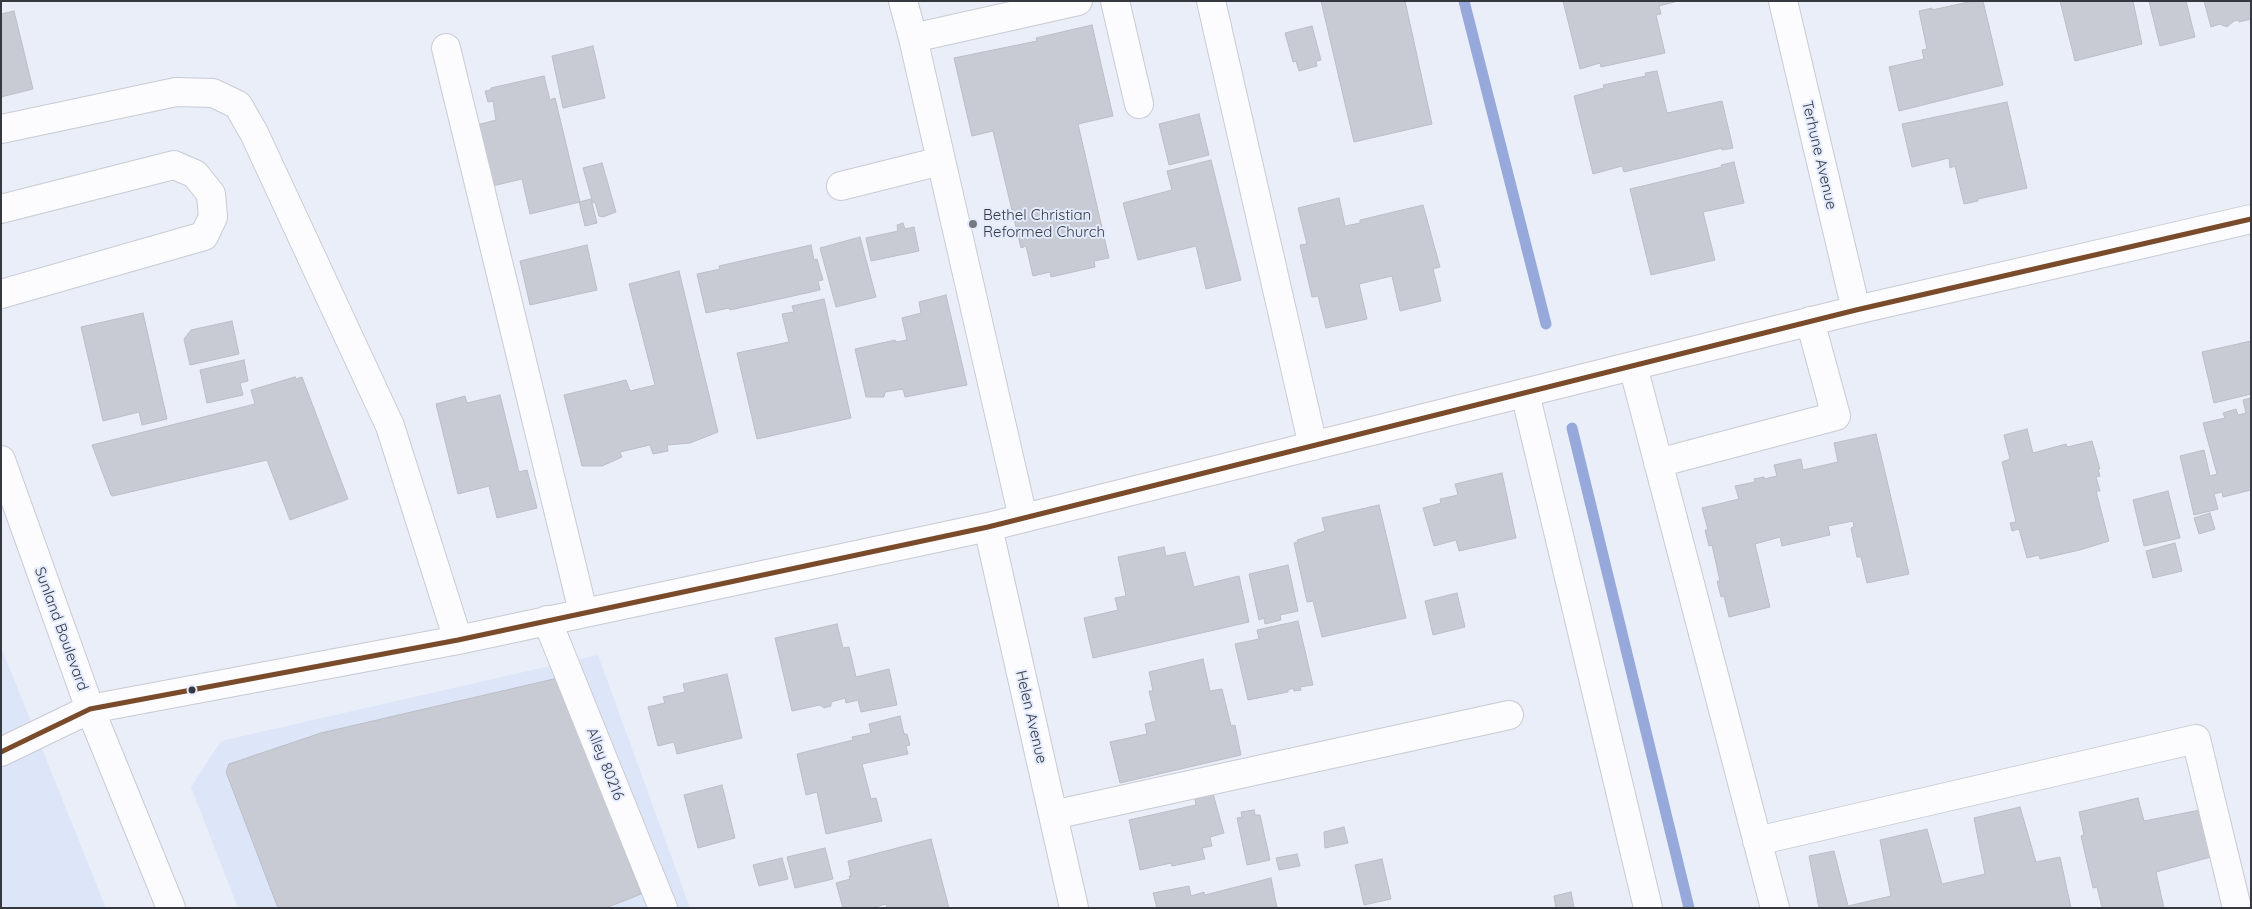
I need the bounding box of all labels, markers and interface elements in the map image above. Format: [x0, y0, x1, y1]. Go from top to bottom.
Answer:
street label: Terhune Avenue [1798, 99, 1840, 211]
place label: Bethel Christian Reformed Church [983, 206, 1105, 241]
marker: Bethel Christian Reformed Church [967, 218, 979, 230]
street label: Sunland Boulevard [30, 565, 92, 693]
street label: Helen Avenue [1012, 669, 1050, 765]
unlabelled marker [187, 685, 197, 695]
street label: Alley 80216 [582, 725, 628, 803]

